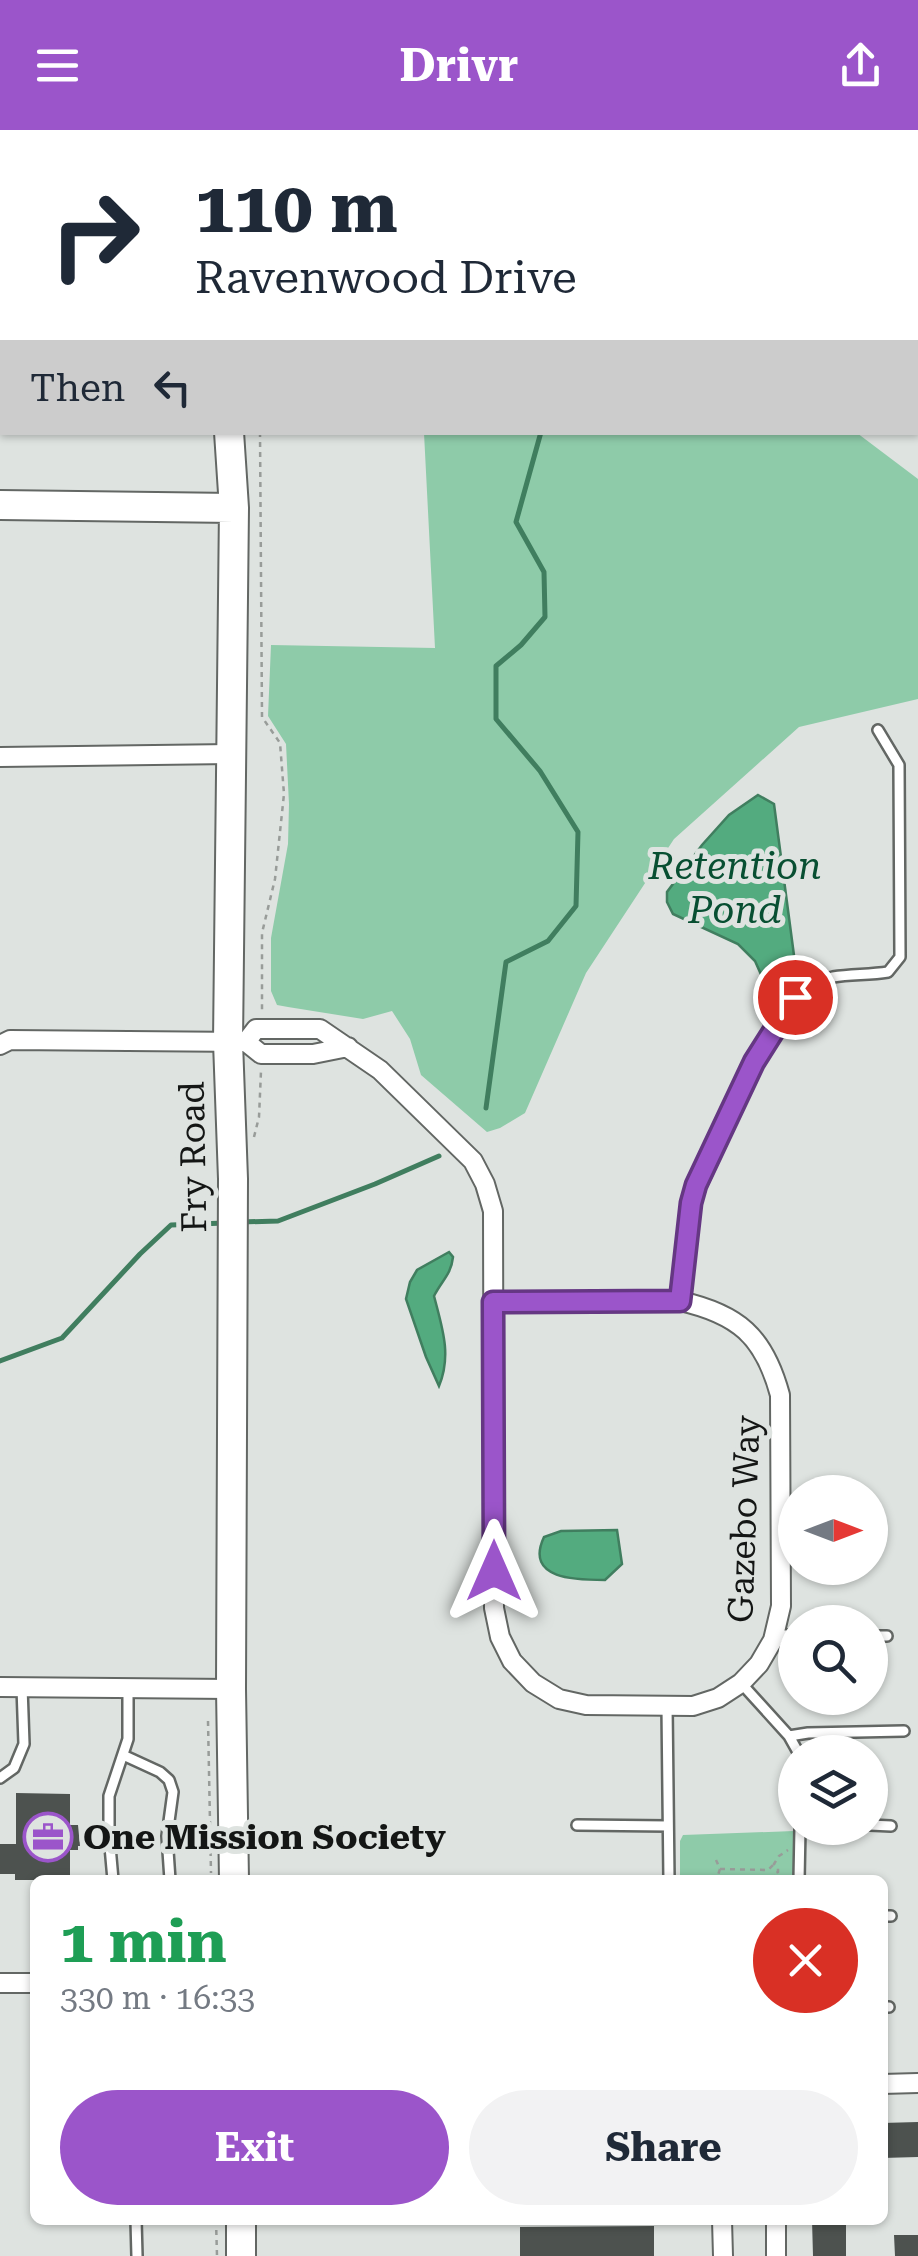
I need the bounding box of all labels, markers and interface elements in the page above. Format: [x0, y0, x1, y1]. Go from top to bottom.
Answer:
icon: menu [30, 38, 85, 93]
icon: share [833, 38, 888, 93]
text: Drivr [400, 39, 518, 92]
text: 110 m [195, 167, 398, 249]
icon: right [30, 170, 160, 300]
text: Ravenwood Drive [195, 251, 577, 304]
icon: left [145, 360, 200, 415]
text: Then [30, 366, 125, 410]
water label: Retention Pond [647, 844, 822, 932]
pin [753, 955, 838, 1040]
icon: arrive [768, 970, 823, 1025]
street label: Fry Road [172, 1081, 215, 1233]
street label: Gazebo Way [720, 1414, 769, 1624]
north arrow [778, 1475, 888, 1585]
map controls [778, 1475, 888, 1845]
position arrow [442, 1519, 546, 1623]
button: search [778, 1605, 888, 1715]
button: layers [778, 1735, 888, 1845]
office icon: One Mission Society [22, 1811, 74, 1863]
place label: One Mission Society [83, 1817, 446, 1858]
text: 1 min [60, 1906, 227, 1977]
button: close [753, 1908, 858, 2013]
text: 330 m · 16:33 [60, 1979, 255, 2017]
button: Exit [60, 2090, 449, 2205]
button: Share [469, 2090, 858, 2205]

